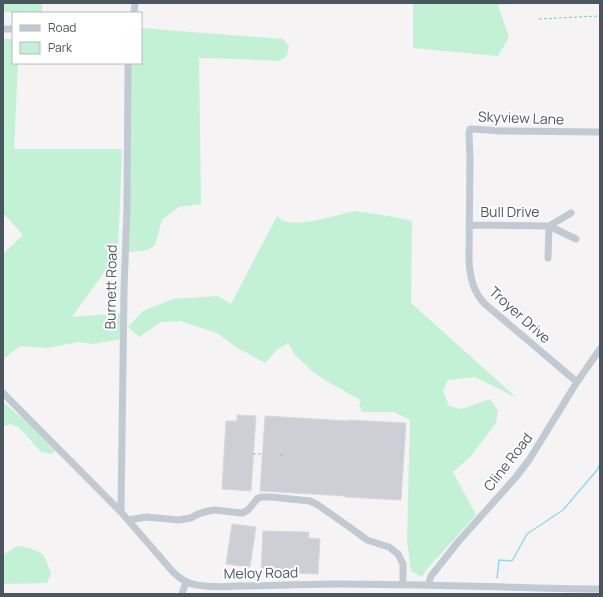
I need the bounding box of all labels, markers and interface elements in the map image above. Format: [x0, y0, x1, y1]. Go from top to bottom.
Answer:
legend [12, 12, 142, 64]
text: Road [48, 19, 76, 36]
text: Park [48, 39, 73, 56]
street label: Skyview Lane [478, 107, 564, 128]
street label: Bull Drive [481, 202, 539, 221]
street label: Burnett Road [100, 244, 121, 330]
street label: Troyer Drive [486, 282, 555, 347]
street label: Cline Road [479, 429, 536, 495]
street label: Meloy Road [224, 562, 298, 583]

